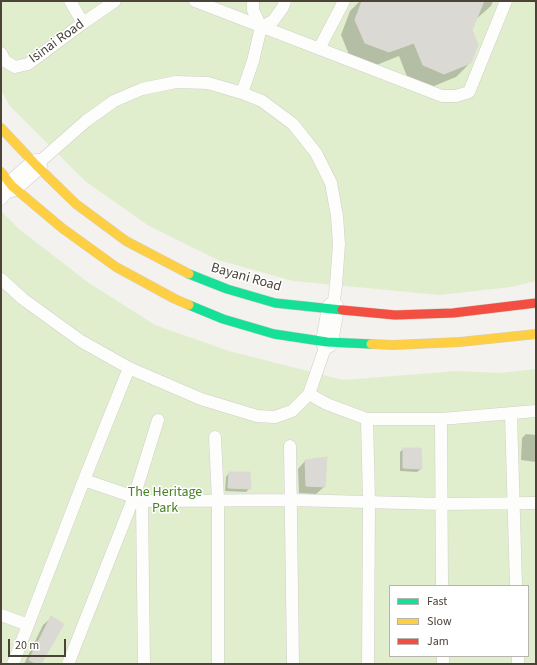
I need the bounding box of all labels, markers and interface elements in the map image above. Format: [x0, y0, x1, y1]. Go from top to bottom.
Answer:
street label: Isinai Road [26, 16, 88, 68]
street label: Bayani Road [209, 260, 283, 296]
park label: The Heritage Park [128, 485, 202, 518]
legend [389, 585, 529, 657]
text: Fast [427, 593, 447, 610]
text: Slow [427, 613, 452, 630]
scale bar [10, 631, 68, 657]
text: Jam [427, 633, 449, 650]
text: 20 m [15, 637, 39, 654]

